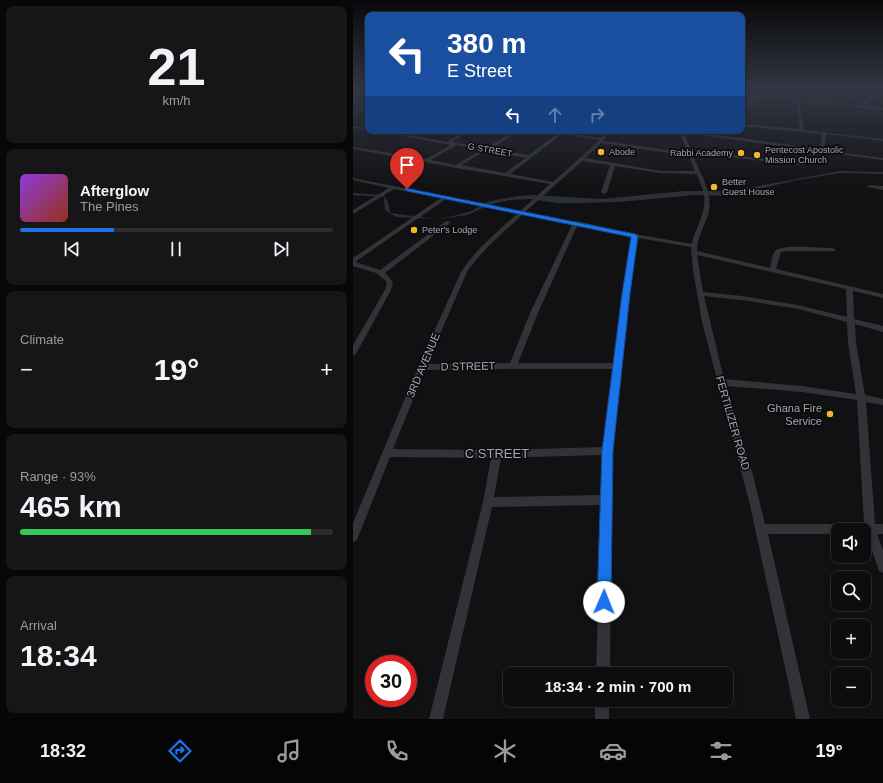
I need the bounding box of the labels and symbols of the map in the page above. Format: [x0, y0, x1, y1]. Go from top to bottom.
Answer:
street label: G STREET [467, 141, 514, 159]
place label: Pentecost Apostolic Mission Church [765, 145, 844, 165]
marker: Abode [596, 147, 606, 157]
place label: Abode [609, 147, 635, 157]
pin [390, 148, 424, 189]
place label: Rabbi Academy [670, 148, 733, 158]
marker: Rabbi Academy [736, 148, 746, 158]
marker: Pentecost Apostolic Mission Church [752, 150, 762, 160]
place label: Better Guest House [722, 177, 775, 197]
marker: Better Guest House [709, 182, 719, 192]
marker: Peter's Lodge [409, 225, 419, 235]
place label: Peter's Lodge [422, 225, 477, 235]
street label: 3RD AVENUE [404, 331, 442, 399]
street label: D STREET [441, 360, 496, 372]
street label: FERTILIZER ROAD [714, 374, 752, 472]
place label: Ghana Fire Service [767, 402, 822, 427]
marker: Ghana Fire Service [825, 409, 835, 419]
street label: C STREET [465, 446, 529, 461]
position arrow [583, 581, 625, 623]
speed limit sign: 30 [365, 655, 417, 707]

